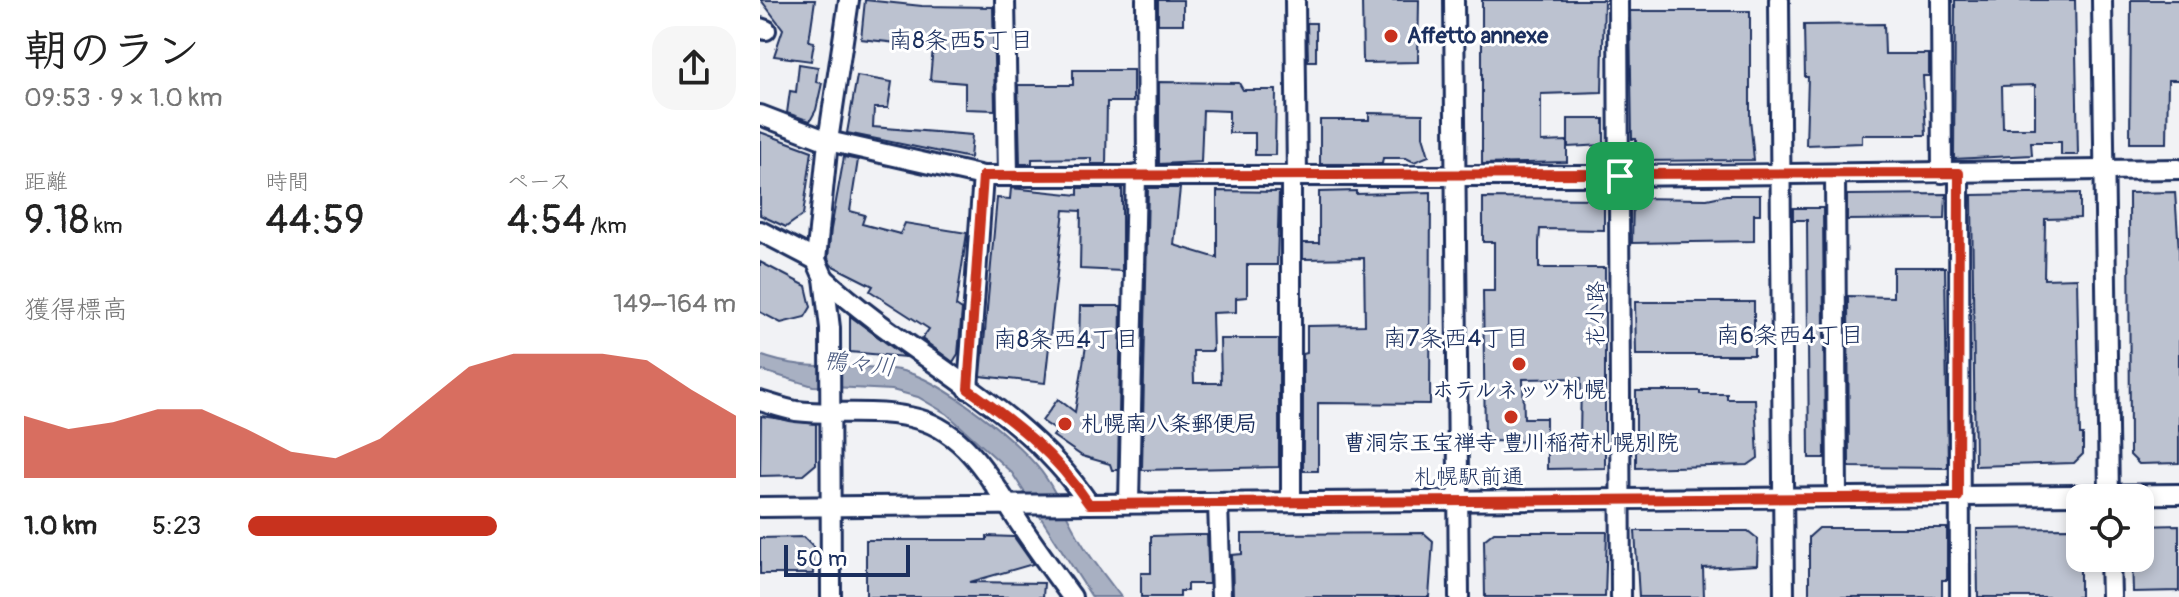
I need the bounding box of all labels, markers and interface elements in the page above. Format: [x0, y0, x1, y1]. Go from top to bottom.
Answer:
place label: Affetto annexe [1407, 22, 1549, 50]
text: 朝のラン [24, 24, 200, 79]
button: share [652, 26, 736, 110]
district label: 南8条西5丁目 [888, 26, 1034, 55]
marker: Affetto annexe [1382, 27, 1400, 45]
text: 09:53 · 9 × 1.0 km [24, 82, 223, 114]
pin [1586, 142, 1654, 210]
icon: arrive [1598, 154, 1642, 198]
text: 距離 [24, 168, 68, 196]
text: 時間 [265, 168, 309, 196]
text: ペース [507, 168, 571, 196]
text: 9.18 [24, 196, 89, 245]
text: 44:59 [265, 196, 365, 245]
text: 4:54 [507, 196, 585, 245]
text: km [89, 212, 123, 240]
text: /km [585, 212, 627, 240]
street label: 花小路 [1582, 281, 1610, 347]
text: 149–164 m [613, 288, 736, 320]
text: 獲得標高 [24, 294, 128, 326]
district label: 南6条西4丁目 [1716, 321, 1864, 350]
district label: 南7条西4丁目 [1383, 324, 1529, 353]
district label: 南8条西4丁目 [993, 325, 1139, 354]
water label: 鴨々川 [822, 346, 896, 382]
marker: ホテルネッツ札幌 [1510, 355, 1528, 373]
place label: ホテルネッツ札幌 [1432, 376, 1606, 404]
marker: 曹洞宗玉宝禅寺 豊川稲荷札幌別院 [1502, 408, 1520, 426]
place label: 札幌南八条郵便局 [1081, 410, 1257, 438]
marker: 札幌南八条郵便局 [1056, 415, 1074, 433]
place label: 曹洞宗玉宝禅寺 豊川稲荷札幌別院 [1344, 429, 1678, 457]
street label: 札幌駅前通 [1414, 463, 1524, 491]
map controls [2066, 484, 2154, 572]
button: locate [2066, 484, 2154, 572]
text: 1.0 km [24, 510, 97, 542]
text: 5:23 [152, 510, 201, 542]
scale bar [784, 541, 910, 577]
text: 50 m [796, 545, 847, 573]

